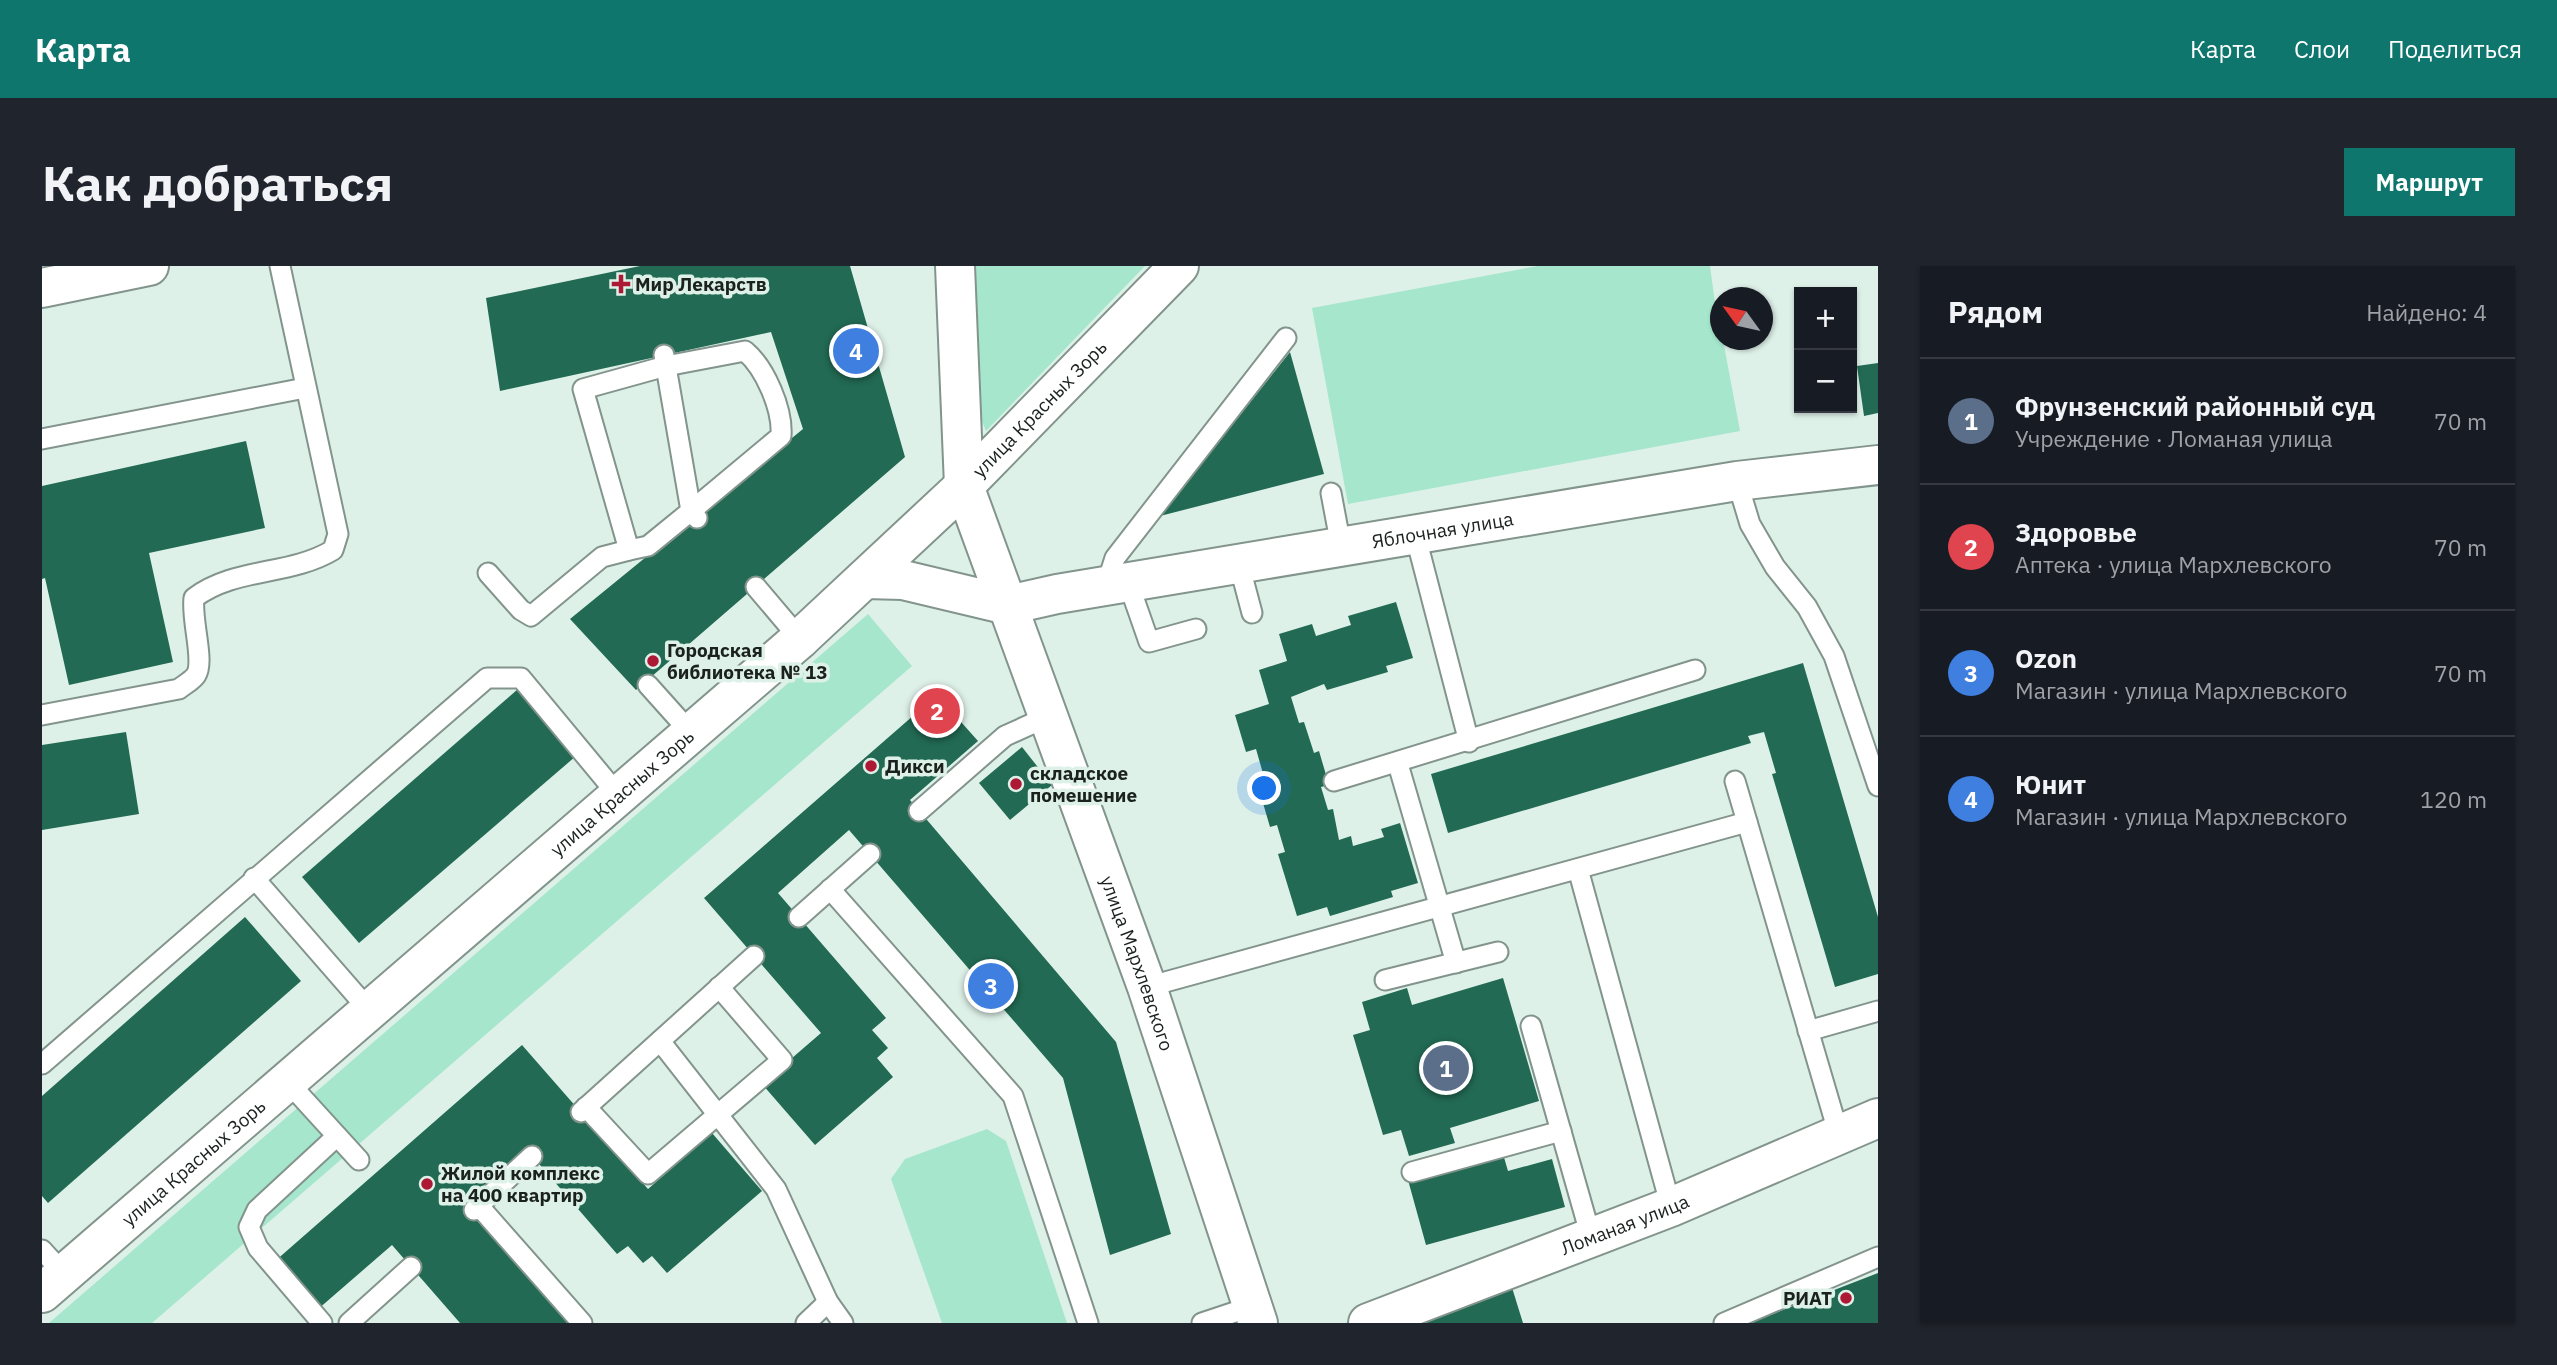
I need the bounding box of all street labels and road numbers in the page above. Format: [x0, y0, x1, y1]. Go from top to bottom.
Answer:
street label: улица Красных Зорь [967, 335, 1112, 482]
street label: Яблочная улица [1370, 506, 1515, 554]
street label: улица Красных Зорь [545, 724, 699, 861]
street label: улица Мархлевского [1095, 873, 1179, 1054]
street label: улица Красных Зорь [117, 1094, 270, 1231]
street label: Ломаная улица [1557, 1189, 1693, 1260]

